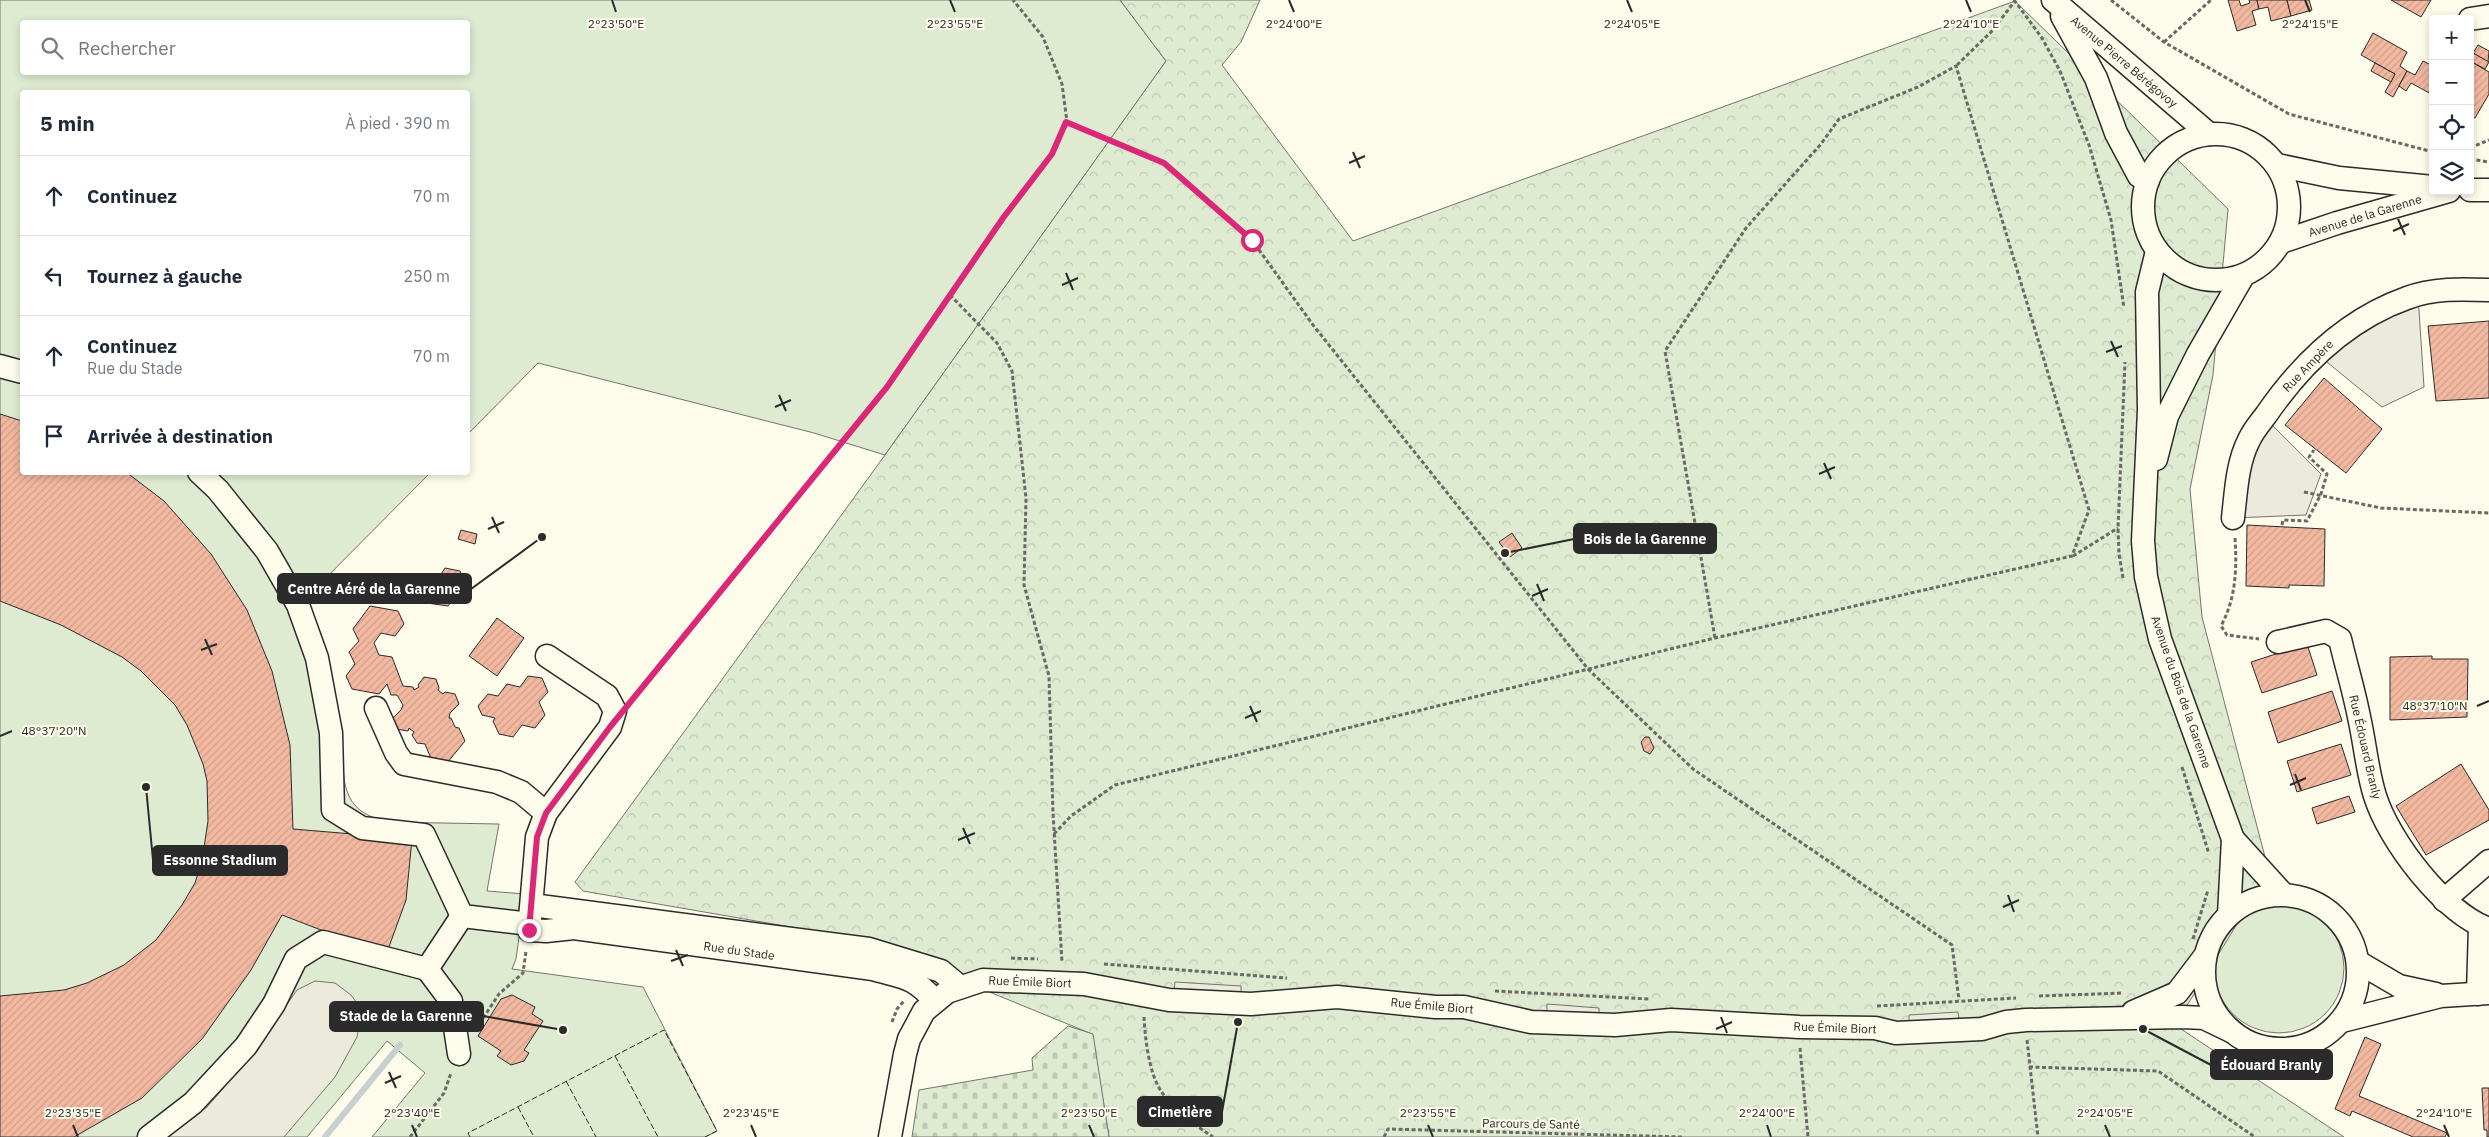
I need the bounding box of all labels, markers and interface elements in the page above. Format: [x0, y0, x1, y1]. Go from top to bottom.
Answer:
street label: Avenue Pierre Bérégovoy [2068, 13, 2181, 111]
map controls [2429, 15, 2474, 195]
button: + [2429, 15, 2474, 60]
text: 2°23'50"E [588, 16, 644, 31]
text: 2°23'55"E [927, 16, 983, 31]
text: 2°24'00"E [1266, 16, 1322, 31]
text: 2°24'05"E [1604, 16, 1660, 31]
text: 2°24'10"E [1943, 16, 1999, 31]
text: 2°24'15"E [2282, 16, 2338, 31]
search box [20, 20, 470, 75]
icon: search [38, 34, 66, 62]
text: Rechercher [78, 36, 176, 60]
button: − [2429, 60, 2474, 105]
button: locate [2429, 105, 2474, 150]
text: 5 min [40, 109, 95, 137]
text: À pied · 390 m [345, 113, 450, 133]
button: layers [2429, 150, 2474, 195]
icon: ahead [40, 182, 68, 210]
text: Continuez [87, 184, 177, 208]
text: 70 m [413, 186, 450, 206]
street label: Avenue de la Garenne [2306, 191, 2424, 240]
route start [1241, 229, 1264, 252]
icon: left [40, 262, 68, 290]
text: Tournez à gauche [87, 264, 243, 288]
text: 250 m [403, 266, 450, 286]
text: Continuez [87, 334, 177, 358]
street label: Rue Ampère [2279, 336, 2336, 395]
icon: ahead [40, 342, 68, 370]
text: 70 m [413, 346, 450, 366]
text: Rue du Stade [87, 358, 183, 378]
icon: arrive [40, 422, 68, 450]
text: Arrivée à destination [87, 424, 273, 448]
callout: Bois de la Garenne [1574, 524, 1716, 553]
text: Bois de la Garenne [1584, 530, 1707, 548]
callout: Centre Aéré de la Garenne [278, 574, 471, 603]
text: Centre Aéré de la Garenne [288, 580, 461, 598]
street label: Avenue du Bois de la Garenne [2148, 614, 2215, 771]
street label: Rue Édouard Branly [2346, 693, 2385, 800]
text: 48°37'10"N [2402, 698, 2468, 713]
text: 48°37'20"N [21, 723, 87, 738]
callout: Essonne Stadium [153, 846, 287, 875]
text: Essonne Stadium [163, 851, 277, 869]
route end [518, 919, 541, 942]
street label: Rue du Stade [703, 938, 776, 963]
street label: Rue Émile Biort [988, 973, 1072, 990]
street label: Rue Émile Biort [1390, 994, 1474, 1017]
callout: Stade de la Garenne [330, 1002, 483, 1031]
text: Stade de la Garenne [340, 1007, 473, 1025]
street label: Rue Émile Biort [1793, 1019, 1877, 1036]
callout: Édouard Branly [2211, 1050, 2332, 1079]
text: Édouard Branly [2220, 1055, 2322, 1074]
callout: Cimetière [1138, 1097, 1222, 1126]
text: Cimetière [1148, 1103, 1212, 1121]
text: 2°23'35"E [45, 1105, 101, 1120]
text: 2°23'40"E [384, 1105, 440, 1120]
text: 2°23'45"E [723, 1105, 779, 1120]
text: 2°23'50"E [1061, 1105, 1117, 1120]
text: 2°23'55"E [1400, 1105, 1456, 1120]
text: 2°24'00"E [1739, 1105, 1795, 1120]
text: 2°24'05"E [2077, 1105, 2133, 1120]
text: 2°24'10"E [2416, 1105, 2472, 1120]
street label: Parcours de Santé [1482, 1115, 1580, 1132]

